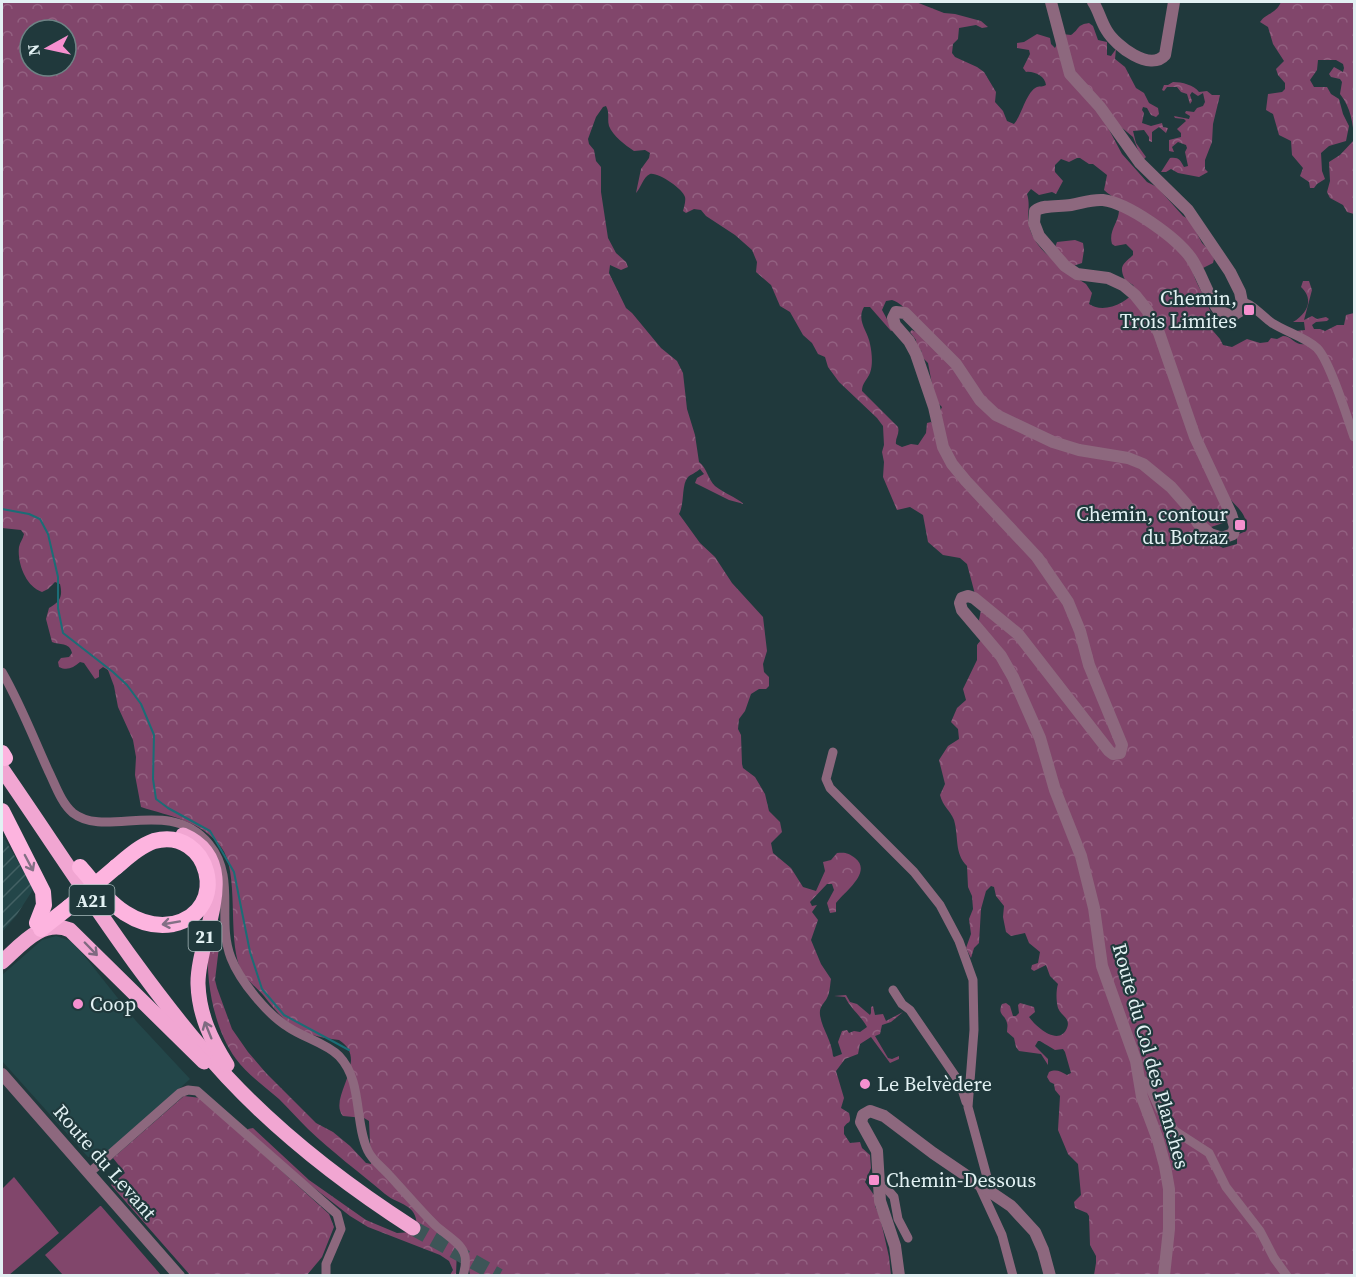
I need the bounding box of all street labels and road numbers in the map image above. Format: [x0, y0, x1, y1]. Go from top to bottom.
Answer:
road number: A21 [70, 885, 115, 915]
road number: 21 [188, 921, 222, 951]
street label: Route du Col des Planches [1105, 940, 1197, 1172]
street label: Route du Levant [47, 1098, 163, 1226]

